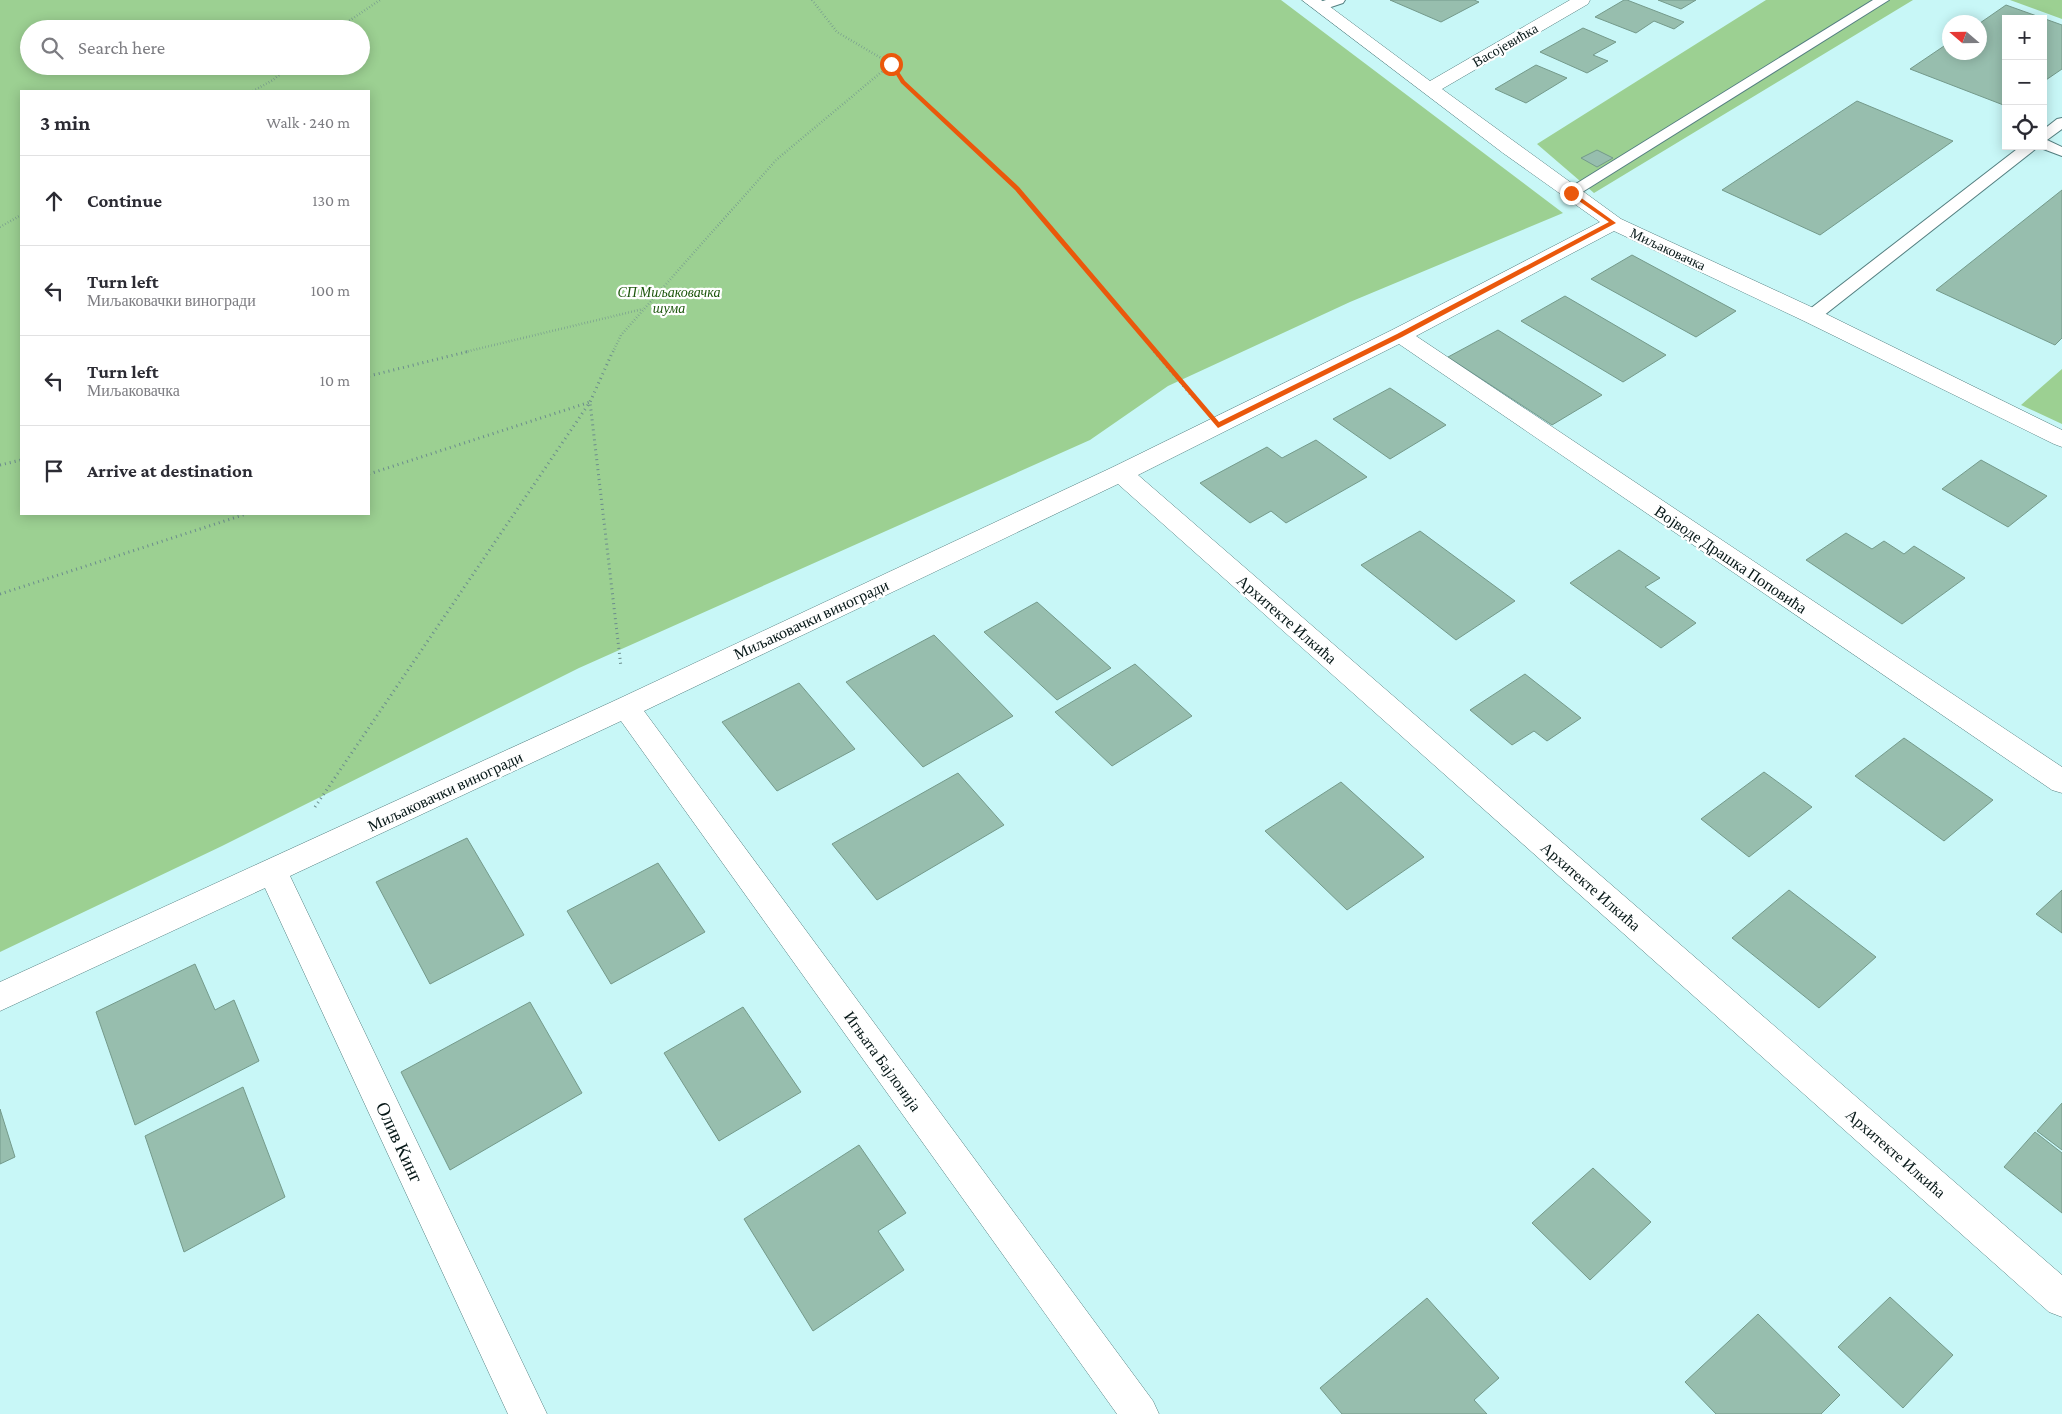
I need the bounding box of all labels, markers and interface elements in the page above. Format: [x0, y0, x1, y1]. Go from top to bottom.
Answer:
north arrow [1942, 15, 1987, 60]
map controls [2002, 15, 2047, 150]
button: + [2002, 15, 2047, 60]
street label: Васојевићка [1469, 19, 1541, 70]
search box [20, 20, 370, 75]
icon: search [38, 34, 66, 62]
text: Search here [78, 37, 165, 58]
route start [880, 53, 903, 76]
button: − [2002, 60, 2047, 105]
button: locate [2002, 105, 2047, 150]
text: 3 min [40, 111, 90, 135]
text: Walk · 240 m [266, 114, 350, 131]
route end [1560, 182, 1583, 205]
icon: ahead [40, 187, 68, 215]
text: Continue [87, 190, 162, 211]
text: 130 m [312, 192, 350, 209]
street label: Миљаковачка [1628, 225, 1709, 274]
text: Turn left [87, 271, 159, 292]
icon: left [40, 277, 68, 305]
text: 100 m [311, 282, 350, 299]
park label: СП Миљаковачка шума [618, 284, 720, 316]
text: Миљаковачки виногради [87, 292, 256, 309]
text: Turn left [87, 361, 159, 382]
icon: left [40, 367, 68, 395]
text: 10 m [320, 372, 350, 389]
text: Миљаковачка [87, 382, 180, 399]
icon: arrive [40, 457, 68, 485]
text: Arrive at destination [87, 460, 253, 481]
street label: Војводе Драшка Поповића [1651, 502, 1810, 618]
street label: Архитекте Илкића [1233, 572, 1340, 668]
street label: Миљаковачки виногради [731, 576, 892, 664]
street label: Миљаковачки виногради [365, 748, 526, 836]
street label: Архитекте Илкића [1537, 839, 1644, 935]
street label: Игњата Бајлонија [840, 1008, 924, 1115]
street label: Олив Кинг [372, 1098, 427, 1186]
street label: Архитекте Илкића [1842, 1106, 1949, 1202]

